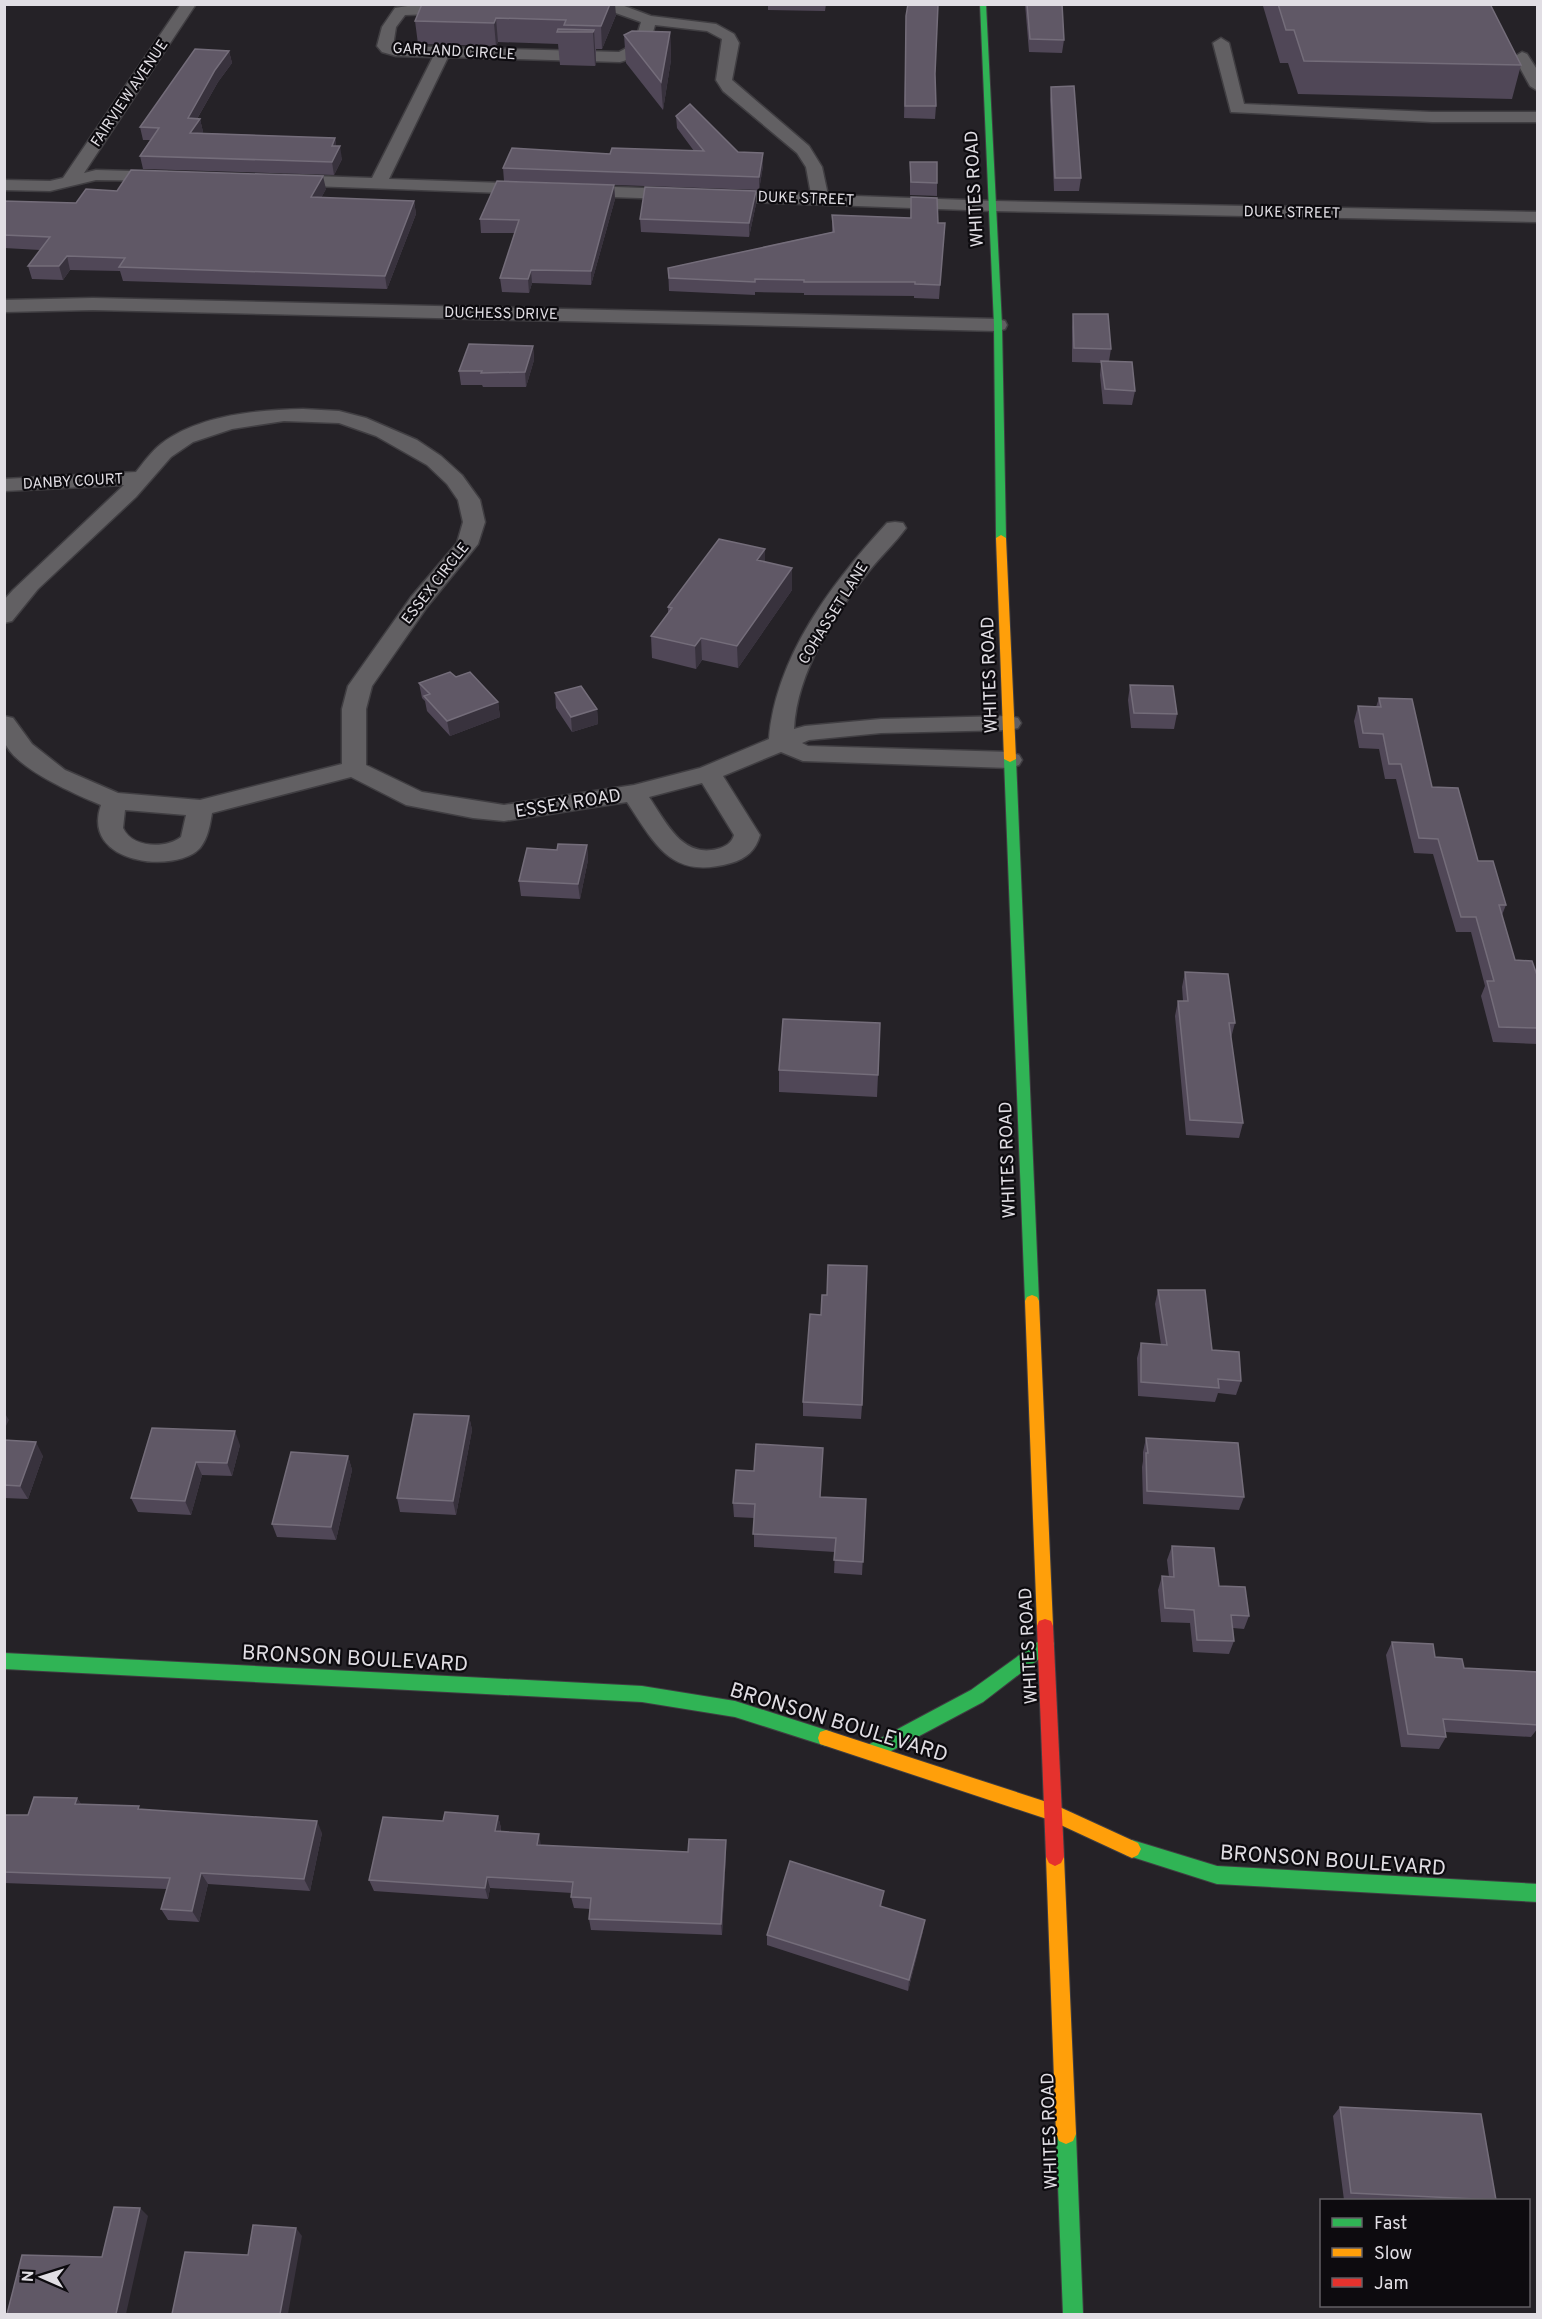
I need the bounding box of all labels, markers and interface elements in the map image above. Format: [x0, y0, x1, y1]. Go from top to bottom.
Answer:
street label: FAIRVIEW AVENUE [87, 37, 173, 151]
street label: GARLAND CIRCLE [392, 40, 516, 65]
street label: WHITES ROAD [961, 130, 990, 248]
street label: DUKE STREET [757, 188, 855, 211]
street label: DUKE STREET [1243, 203, 1341, 224]
street label: DUCHESS DRIVE [444, 304, 558, 325]
street label: DANBY COURT [22, 470, 124, 495]
street label: ESSEX CIRCLE [398, 539, 474, 629]
street label: COHASSET LANE [795, 559, 873, 668]
street label: WHITES ROAD [977, 616, 1004, 734]
street label: ESSEX ROAD [514, 785, 623, 824]
street label: WHITES ROAD [995, 1101, 1022, 1219]
street label: WHITES ROAD [1015, 1587, 1044, 1705]
street label: BRONSON BOULEVARD [241, 1640, 469, 1679]
street label: BRONSON BOULEVARD [726, 1677, 951, 1770]
street label: BRONSON BOULEVARD [1219, 1840, 1447, 1883]
street label: WHITES ROAD [1037, 2072, 1064, 2190]
legend [1320, 2199, 1530, 2307]
text: Fast [1374, 2213, 1407, 2236]
text: Slow [1374, 2243, 1412, 2266]
north arrow [12, 2247, 72, 2307]
text: N [19, 2270, 39, 2283]
text: Jam [1374, 2273, 1409, 2296]

